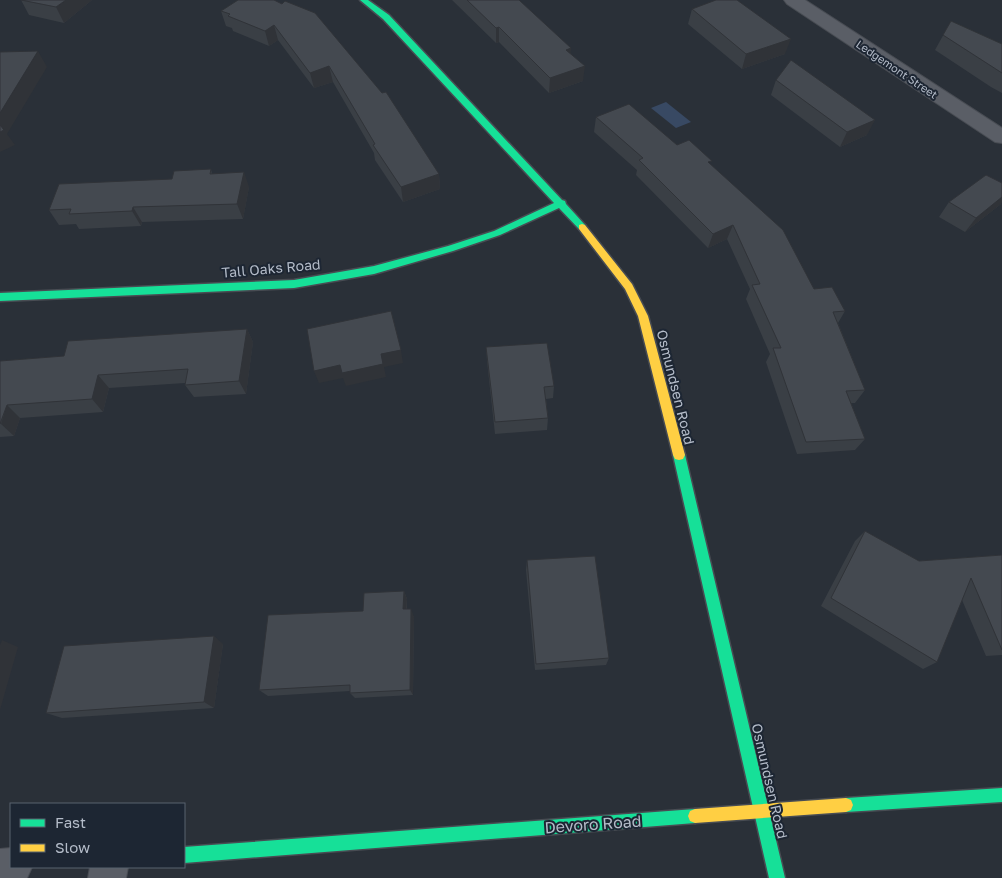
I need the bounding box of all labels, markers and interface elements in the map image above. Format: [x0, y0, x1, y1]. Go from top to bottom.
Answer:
street label: Ledgemont Street [854, 37, 940, 101]
street label: Tall Oaks Road [221, 255, 321, 281]
street label: Osmundsen Road [654, 328, 698, 446]
street label: Osmundsen Road [748, 722, 792, 840]
legend [10, 803, 185, 868]
street label: Devoro Road [544, 811, 642, 837]
text: Fast [55, 813, 86, 831]
text: Slow [55, 838, 90, 856]

